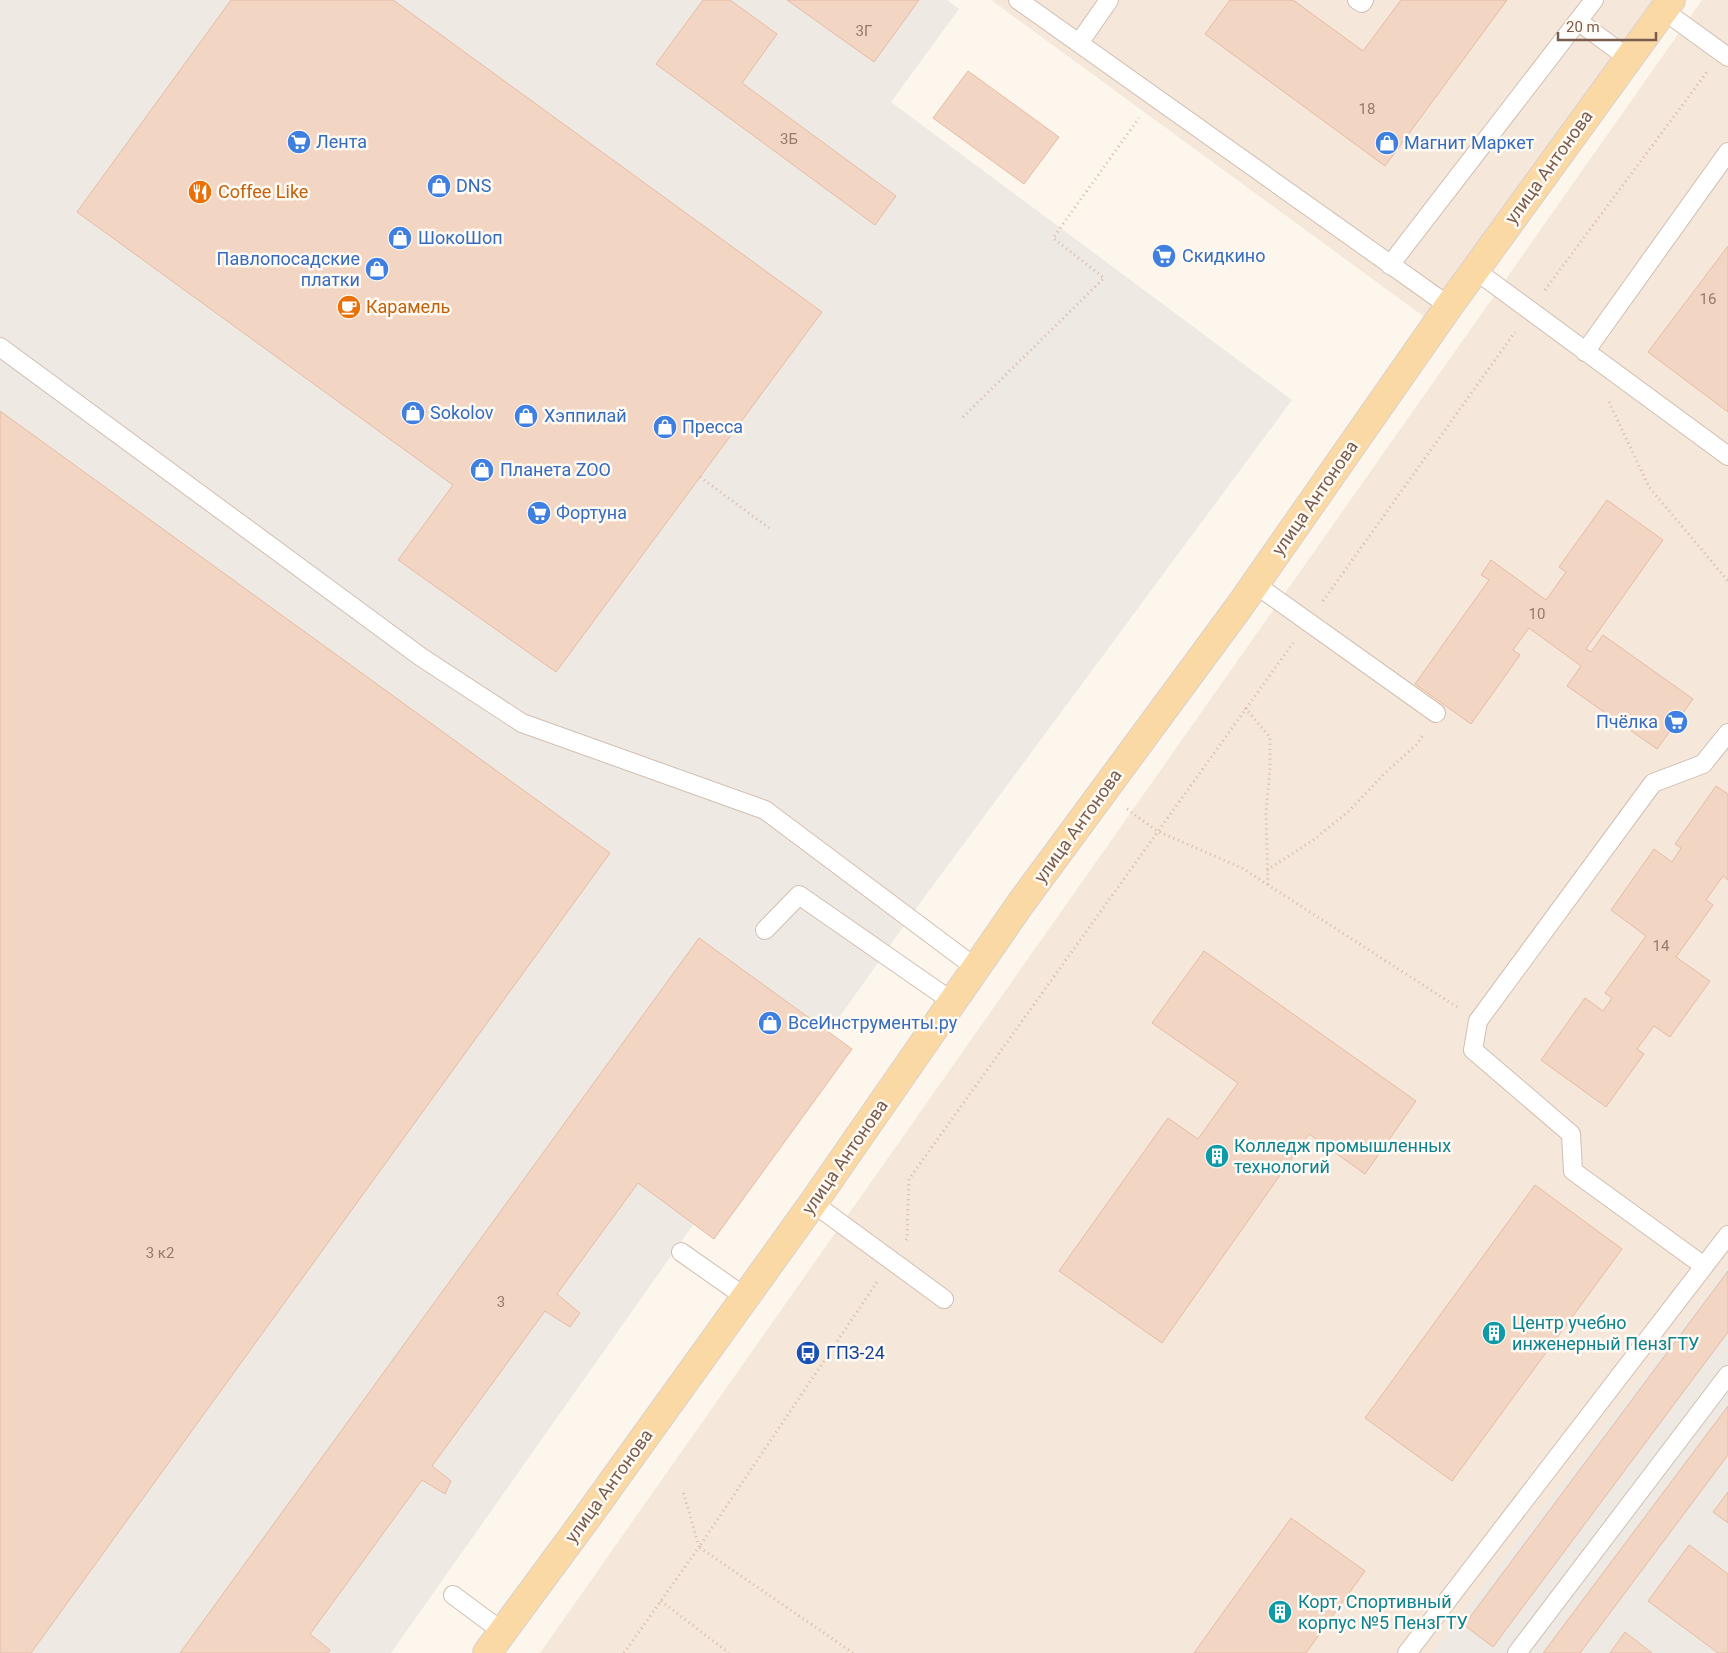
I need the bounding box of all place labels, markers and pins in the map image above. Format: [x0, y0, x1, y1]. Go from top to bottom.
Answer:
supermarket icon: Лента [286, 129, 312, 155]
shop icon: Магнит Маркет [1374, 130, 1400, 156]
place label: Лента [316, 131, 367, 152]
place label: Магнит Маркет [1404, 132, 1535, 153]
shop icon: DNS [426, 173, 452, 199]
place label: DNS [456, 175, 492, 196]
restaurant icon: Coffee Like [187, 179, 213, 205]
place label: Coffee Like [218, 181, 308, 202]
shop icon: ШокоШоп [387, 225, 413, 251]
place label: ШокоШоп [418, 227, 503, 248]
supermarket icon: Скидкино [1151, 243, 1177, 269]
place label: Скидкино [1182, 245, 1265, 266]
place label: Павлопосадские платки [217, 248, 360, 290]
shop icon: Павлопосадские платки [364, 256, 390, 282]
cafe icon: Карамель [336, 294, 362, 320]
place label: Карамель [366, 296, 450, 317]
shop icon: Sokolov [400, 400, 426, 426]
place label: Sokolov [430, 402, 494, 423]
shop icon: Хэппилай [513, 403, 539, 429]
place label: Хэппилай [544, 405, 627, 426]
shop icon: Пресса [652, 414, 678, 440]
place label: Пресса [682, 416, 743, 437]
shop icon: Планета ZOO [469, 457, 495, 483]
place label: Планета ZOO [500, 459, 611, 480]
supermarket icon: Фортуна [526, 500, 552, 526]
place label: Фортуна [556, 502, 627, 523]
supermarket icon: Пчёлка [1663, 709, 1689, 735]
place label: Пчёлка [1596, 711, 1658, 732]
shop icon: ВсеИнструменты.ру [757, 1010, 783, 1036]
place label: ВсеИнструменты.ру [788, 1012, 958, 1033]
place label: Колледж промышленных технологий [1234, 1135, 1451, 1177]
building icon: Колледж промышленных технологий [1204, 1143, 1230, 1169]
place label: Центр учебно инженерный ПензГТУ [1512, 1312, 1699, 1354]
building icon: Центр учебно инженерный ПензГТУ [1481, 1320, 1507, 1346]
bus stop icon: ГПЗ-24 [795, 1340, 821, 1366]
place label: ГПЗ-24 [826, 1342, 885, 1363]
place label: Корт, Спортивный корпус №5 ПензГТУ [1298, 1591, 1468, 1633]
building icon: Корт, Спортивный корпус №5 ПензГТУ [1267, 1599, 1293, 1625]

